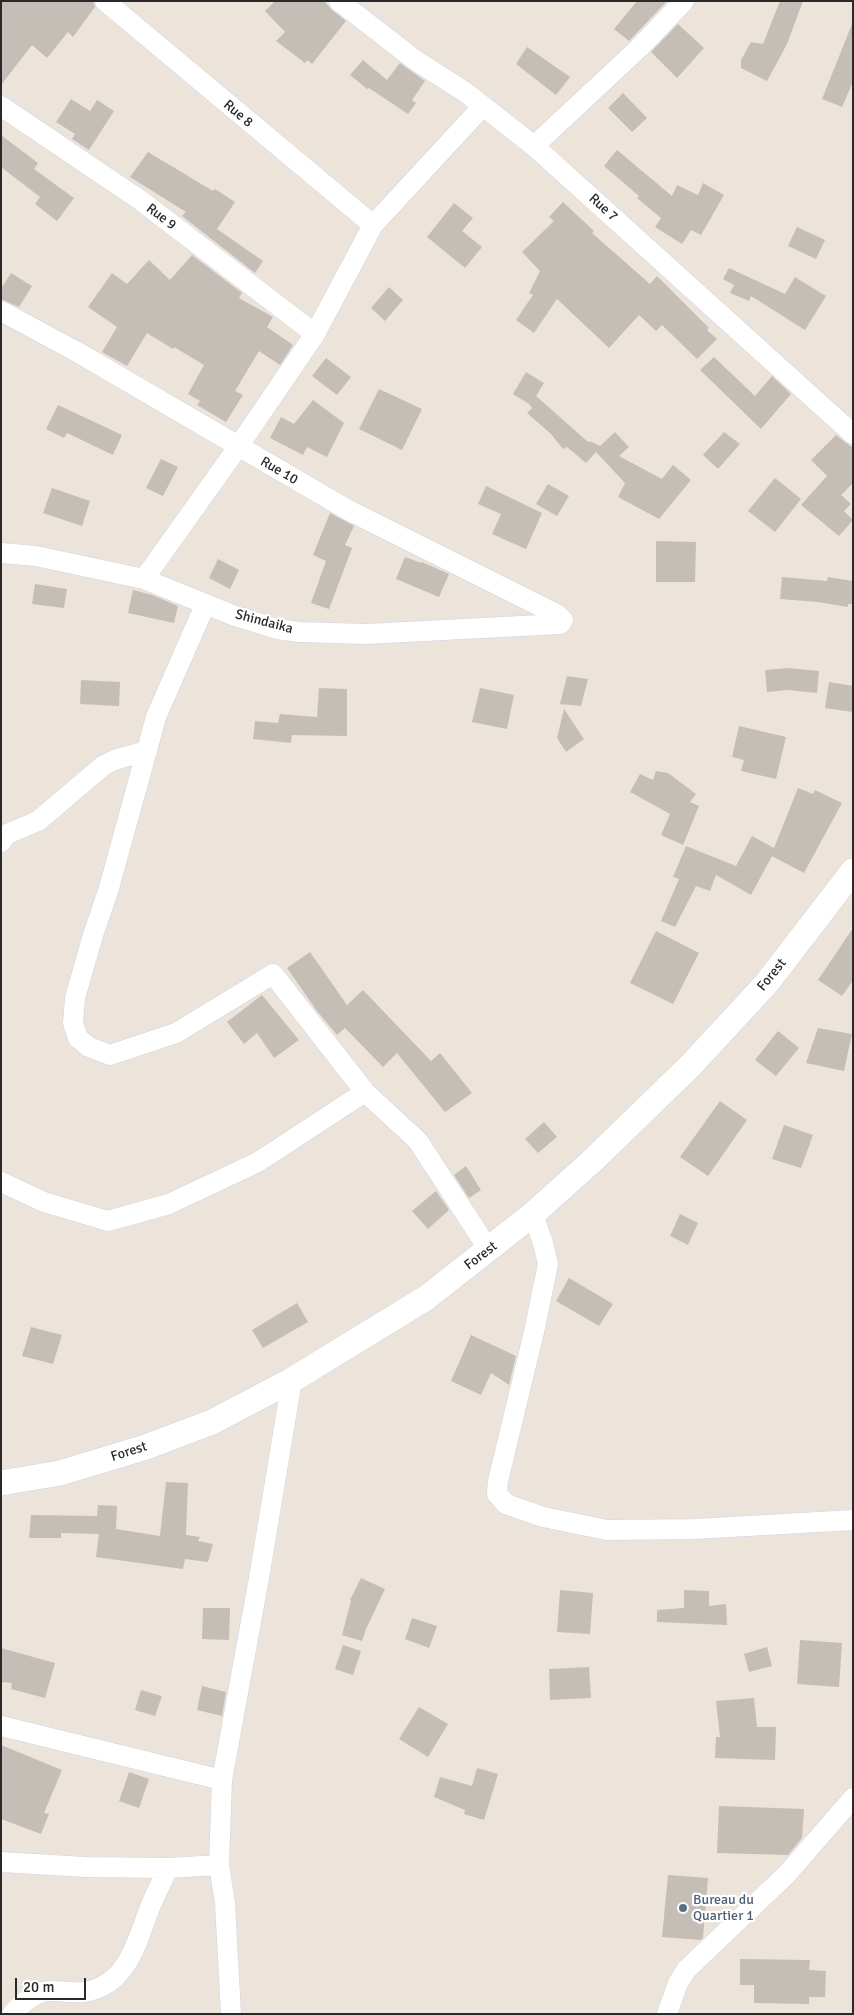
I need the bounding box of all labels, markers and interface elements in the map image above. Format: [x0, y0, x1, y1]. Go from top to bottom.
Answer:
street label: Rue 8 [220, 97, 256, 131]
street label: Rue 7 [585, 191, 621, 225]
street label: Rue 9 [143, 200, 179, 234]
street label: Rue 10 [257, 453, 301, 489]
street label: Shindaika [233, 606, 295, 638]
street label: Forest [754, 955, 790, 995]
street label: Forest [461, 1238, 501, 1274]
street label: Forest [109, 1438, 149, 1466]
place label: Bureau du Quartier 1 [693, 1892, 754, 1924]
marker: Bureau du Quartier 1 [677, 1902, 689, 1914]
scale bar [18, 1968, 89, 2000]
text: 20 m [23, 1978, 54, 1996]

